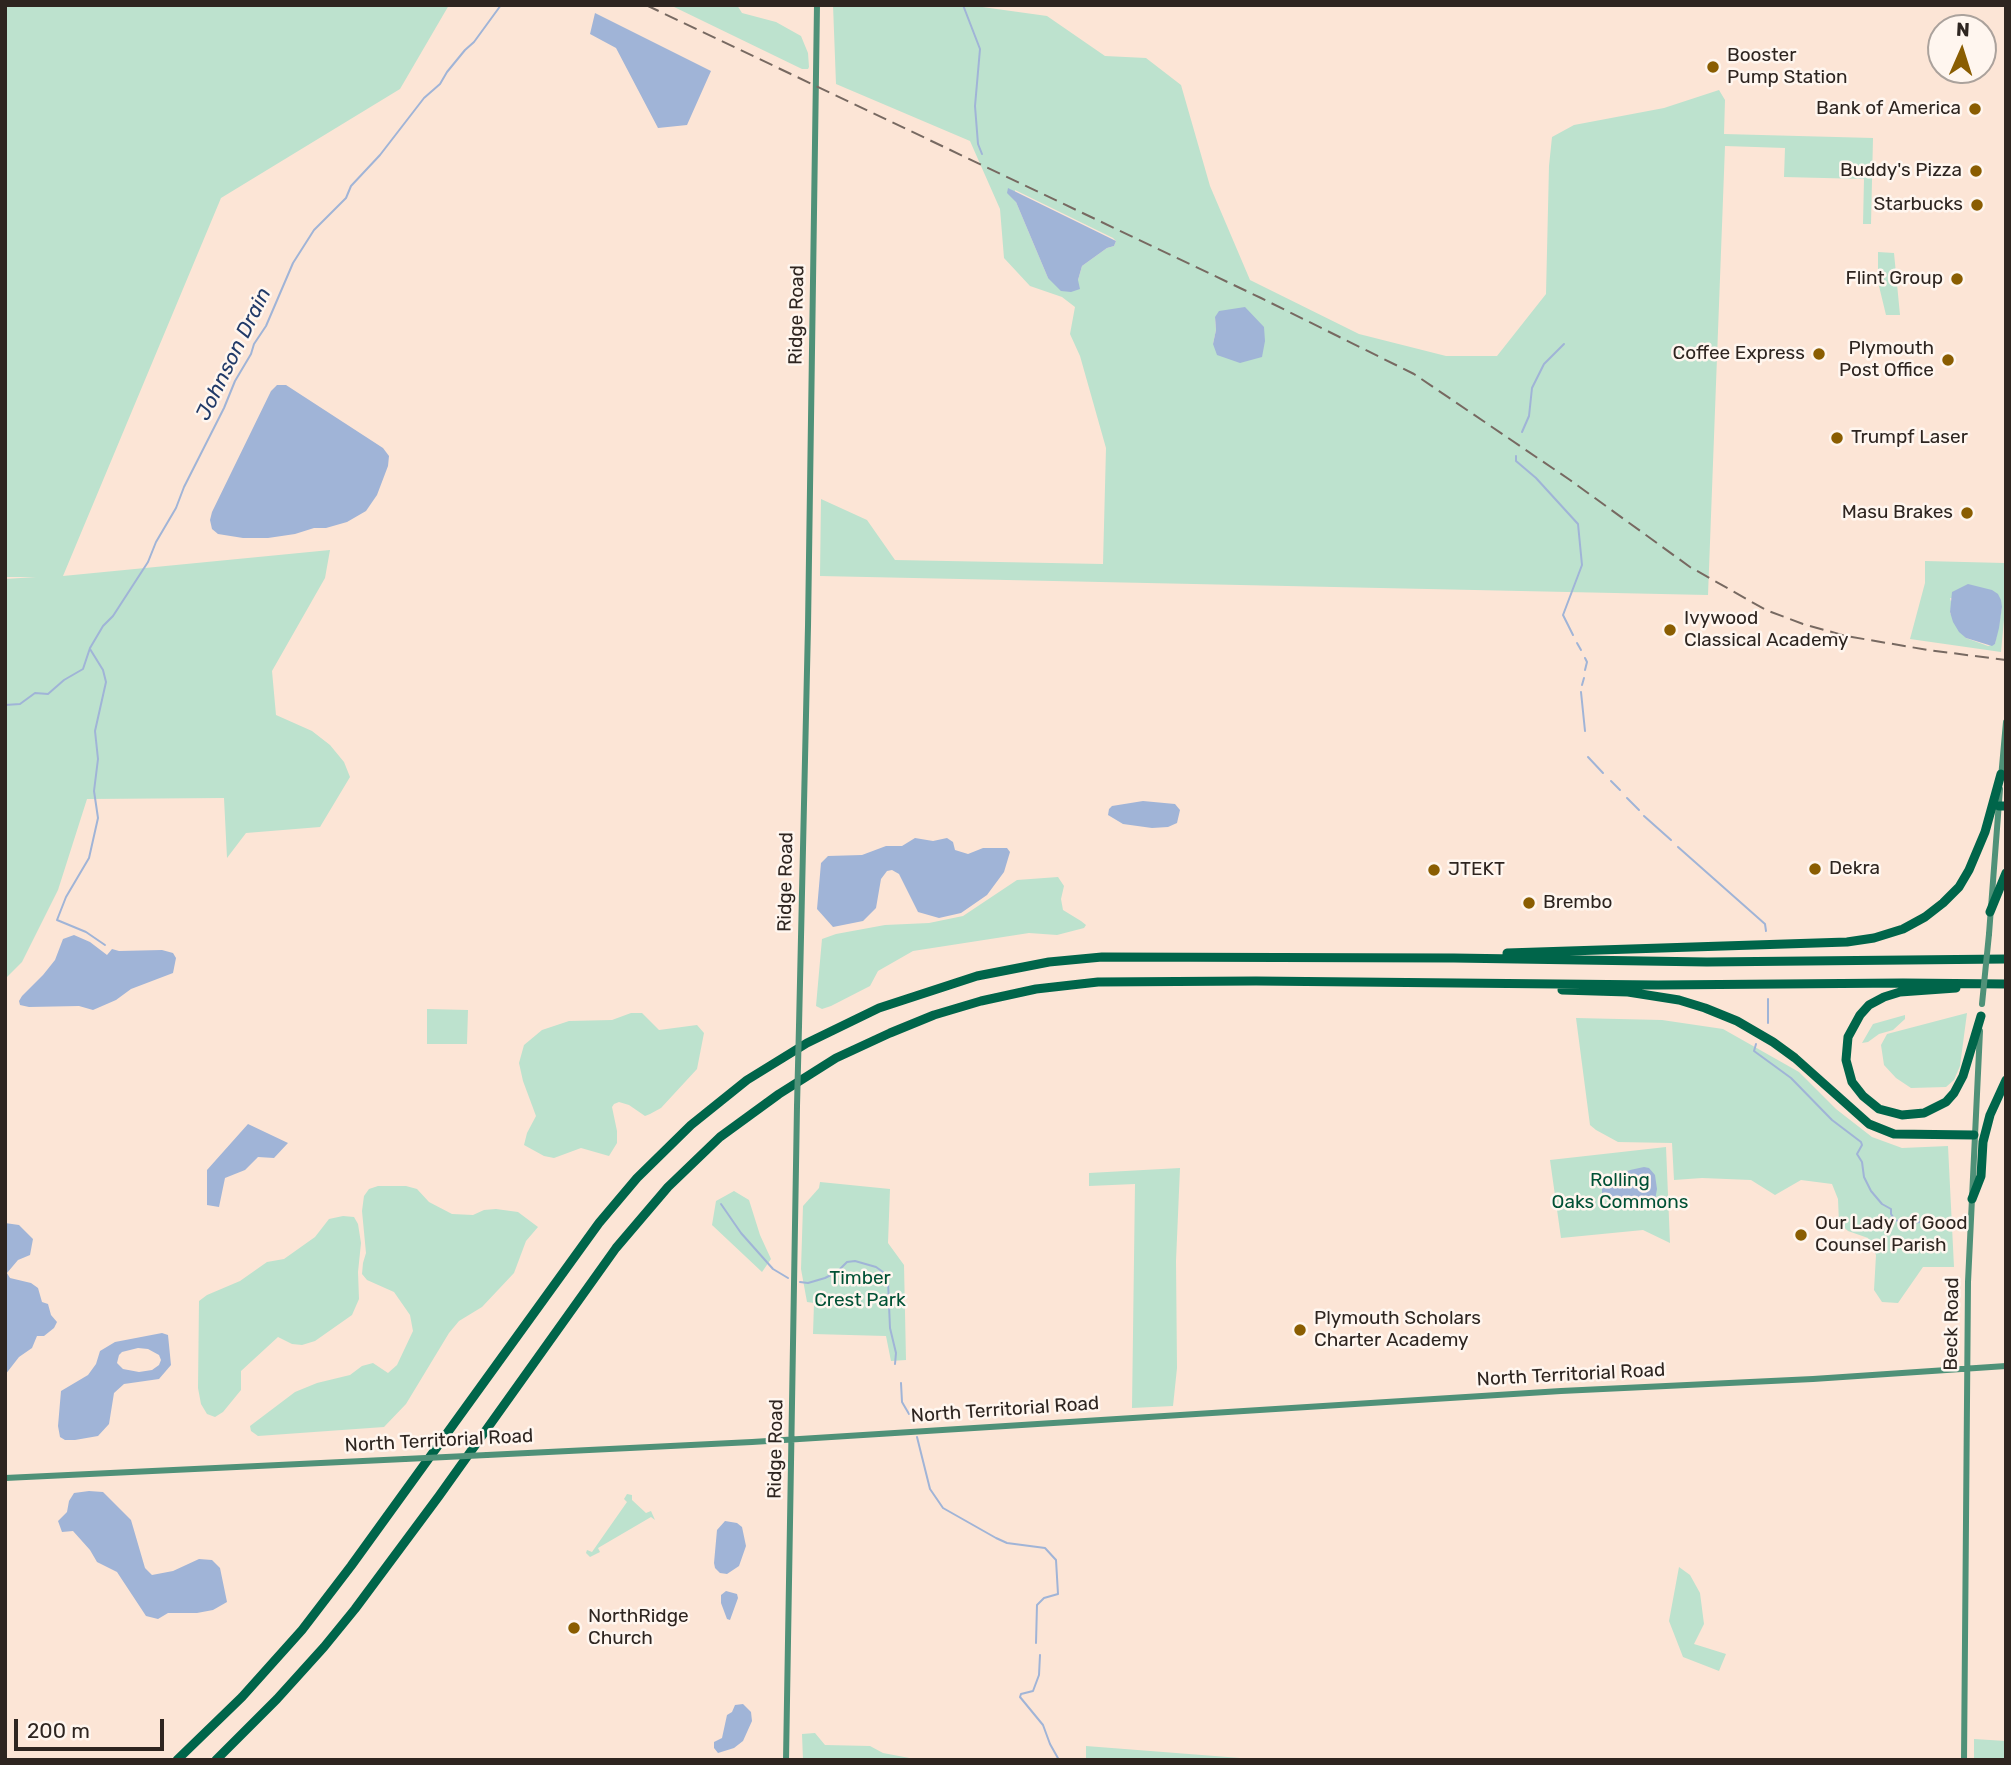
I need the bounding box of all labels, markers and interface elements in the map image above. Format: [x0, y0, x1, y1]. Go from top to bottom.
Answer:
north arrow [1927, 14, 1997, 84]
text: N [1956, 18, 1970, 41]
place label: Booster Pump Station [1727, 45, 1848, 89]
marker: Booster Pump Station [1705, 59, 1721, 75]
place label: Bank of America [1816, 98, 1961, 120]
marker: Bank of America [1967, 101, 1983, 117]
place label: Buddy's Pizza [1840, 160, 1962, 182]
marker: Buddy's Pizza [1968, 163, 1984, 179]
place label: Starbucks [1874, 194, 1963, 216]
marker: Starbucks [1969, 197, 1985, 213]
street label: Ridge Road [785, 265, 809, 365]
place label: Flint Group [1846, 268, 1943, 290]
marker: Flint Group [1949, 271, 1965, 287]
water label: Johnson Drain [191, 284, 277, 424]
place label: Plymouth Post Office [1839, 338, 1934, 382]
place label: Coffee Express [1673, 343, 1805, 365]
marker: Coffee Express [1811, 346, 1827, 362]
marker: Plymouth Post Office [1940, 352, 1956, 368]
place label: Trumpf Laser [1851, 427, 1968, 449]
marker: Trumpf Laser [1829, 430, 1845, 446]
place label: Masu Brakes [1842, 502, 1953, 524]
marker: Masu Brakes [1959, 505, 1975, 521]
place label: Ivywood Classical Academy [1684, 608, 1849, 652]
marker: Ivywood Classical Academy [1662, 622, 1678, 638]
street label: Ridge Road [774, 832, 798, 932]
place label: Dekra [1829, 858, 1880, 880]
place label: JTEKT [1448, 859, 1505, 881]
marker: Dekra [1807, 861, 1823, 877]
marker: JTEKT [1426, 862, 1442, 878]
place label: Brembo [1543, 892, 1612, 914]
marker: Brembo [1521, 895, 1537, 911]
park label: Rolling Oaks Commons [1552, 1170, 1688, 1214]
place label: Our Lady of Good Counsel Parish [1815, 1213, 1968, 1257]
marker: Our Lady of Good Counsel Parish [1793, 1227, 1809, 1243]
park label: Timber Crest Park [814, 1268, 906, 1312]
street label: Beck Road [1940, 1277, 1964, 1371]
place label: Plymouth Scholars Charter Academy [1314, 1308, 1481, 1352]
marker: Plymouth Scholars Charter Academy [1292, 1322, 1308, 1338]
street label: North Territorial Road [1476, 1359, 1666, 1391]
street label: North Territorial Road [910, 1392, 1100, 1428]
street label: Ridge Road [764, 1399, 788, 1499]
street label: North Territorial Road [344, 1425, 534, 1457]
place label: NorthRidge Church [588, 1606, 689, 1650]
marker: NorthRidge Church [566, 1620, 582, 1636]
scale bar [18, 1706, 168, 1750]
text: 200 m [27, 1718, 90, 1743]

